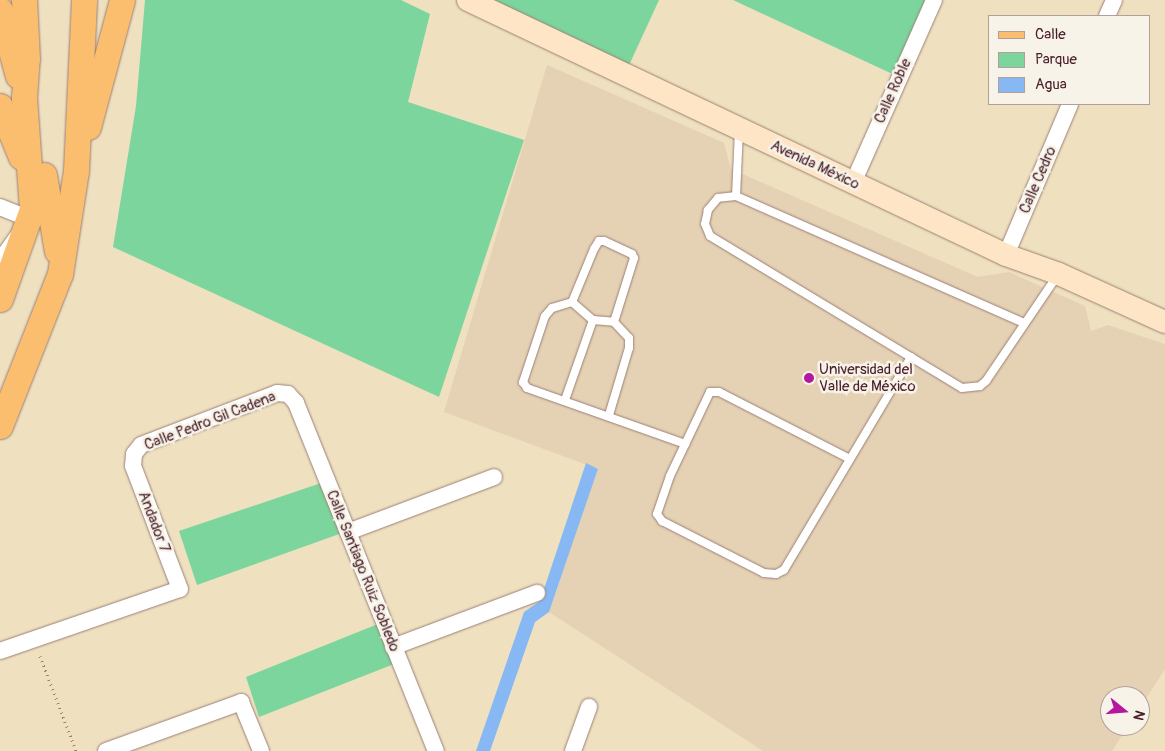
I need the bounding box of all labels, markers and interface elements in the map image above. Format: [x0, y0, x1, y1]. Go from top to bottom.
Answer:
legend [988, 15, 1150, 105]
text: Calle [1035, 25, 1066, 44]
text: Parque [1035, 50, 1077, 69]
street label: Calle Roble [871, 56, 915, 126]
text: Agua [1035, 75, 1067, 94]
street label: Avenida México [768, 137, 862, 193]
street label: Calle Cedro [1016, 144, 1060, 216]
place label: Universidad del Valle de México [819, 360, 916, 395]
marker: Universidad del Valle de México [803, 372, 815, 384]
street label: Calle Pedro Gil Cadena [142, 388, 278, 454]
street label: Calle Santiago Ruiz Sobledo [322, 488, 404, 654]
street label: Andador 7 [134, 489, 174, 555]
north arrow [1100, 686, 1150, 736]
text: N [1129, 708, 1148, 722]

